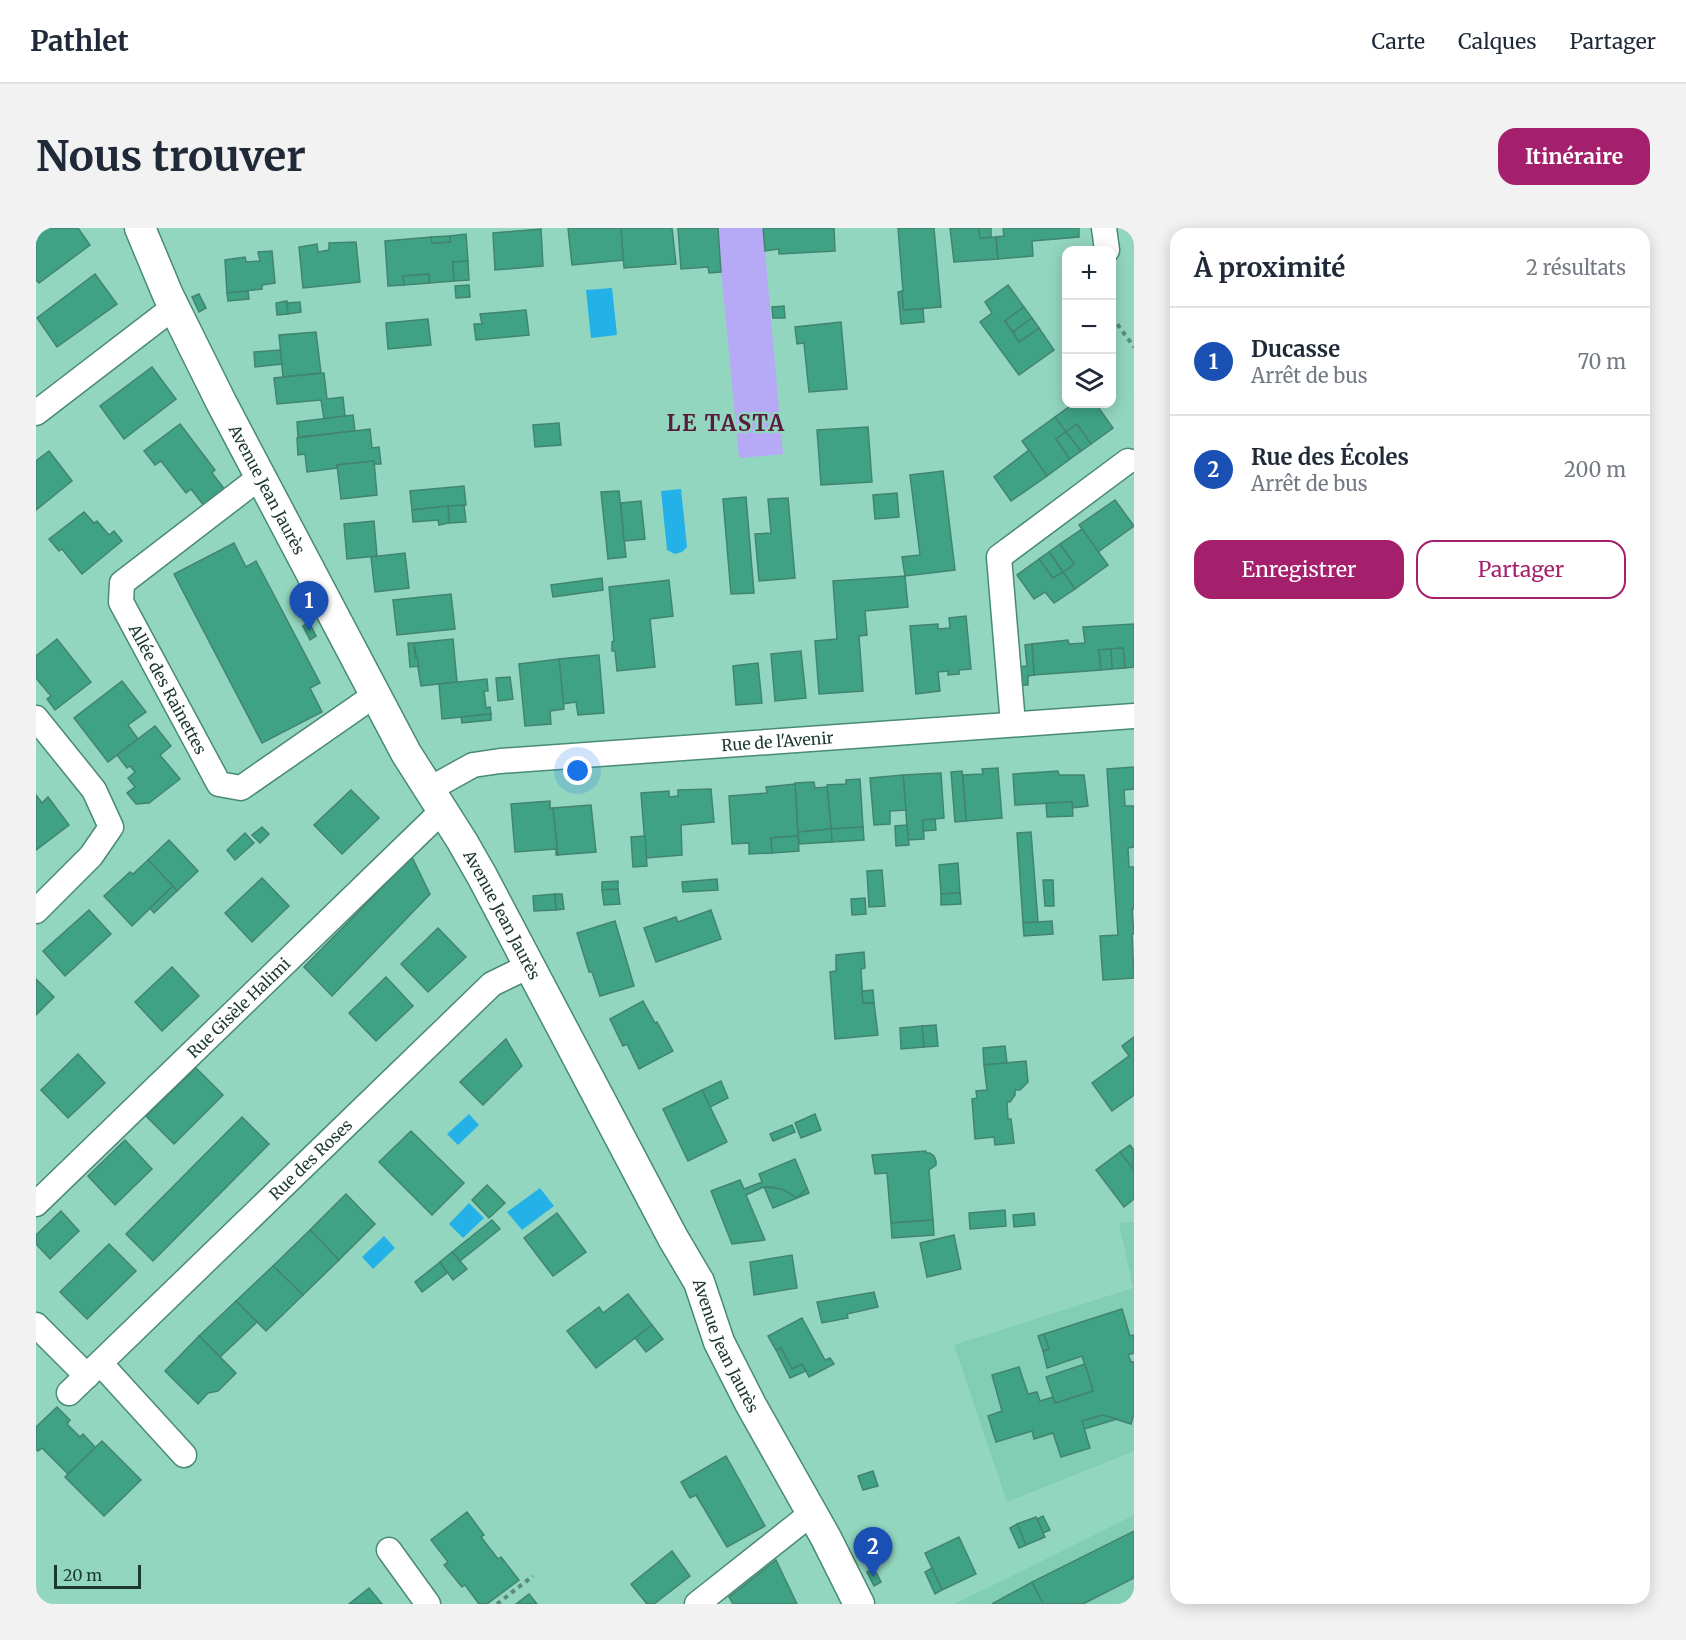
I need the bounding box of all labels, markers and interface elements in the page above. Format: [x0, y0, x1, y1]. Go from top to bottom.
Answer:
text: Pathlet [30, 23, 129, 59]
text: Carte [1372, 28, 1425, 55]
text: Calques [1458, 28, 1537, 55]
text: Partager [1570, 28, 1656, 55]
button: Itinéraire [1498, 128, 1650, 185]
text: Nous trouver [36, 130, 306, 182]
map controls [1062, 246, 1116, 408]
button: + [1062, 246, 1116, 300]
text: À proximité [1194, 251, 1345, 284]
text: 2 résultats [1526, 255, 1626, 280]
button: − [1062, 300, 1116, 354]
text: Ducasse [1251, 335, 1340, 363]
text: 1 [1209, 349, 1218, 374]
text: 70 m [1578, 349, 1626, 374]
button: layers [1062, 354, 1116, 408]
text: Arrêt de bus [1251, 363, 1367, 388]
district label: LE TASTA [667, 409, 785, 437]
street label: Avenue Jean Jaurès [224, 420, 310, 558]
text: Rue des Écoles [1251, 443, 1409, 471]
text: 2 [1208, 457, 1219, 482]
text: 200 m [1564, 457, 1626, 482]
text: Arrêt de bus [1251, 471, 1367, 496]
button: Enregistrer [1194, 540, 1404, 599]
button: Partager [1416, 540, 1626, 599]
pin: 1 [290, 582, 328, 631]
street label: Allée des Rainettes [124, 620, 211, 758]
street label: Rue de l'Avenir [721, 727, 834, 755]
your location [563, 756, 592, 785]
street label: Avenue Jean Jaurès [459, 846, 545, 983]
street label: Rue Gisèle Halimi [183, 953, 294, 1062]
street label: Rue des Roses [265, 1115, 356, 1204]
street label: Avenue Jean Jaurès [688, 1275, 763, 1416]
pin: 2 [854, 1528, 892, 1577]
scale bar [54, 1562, 141, 1590]
text: 20 m [63, 1565, 102, 1585]

